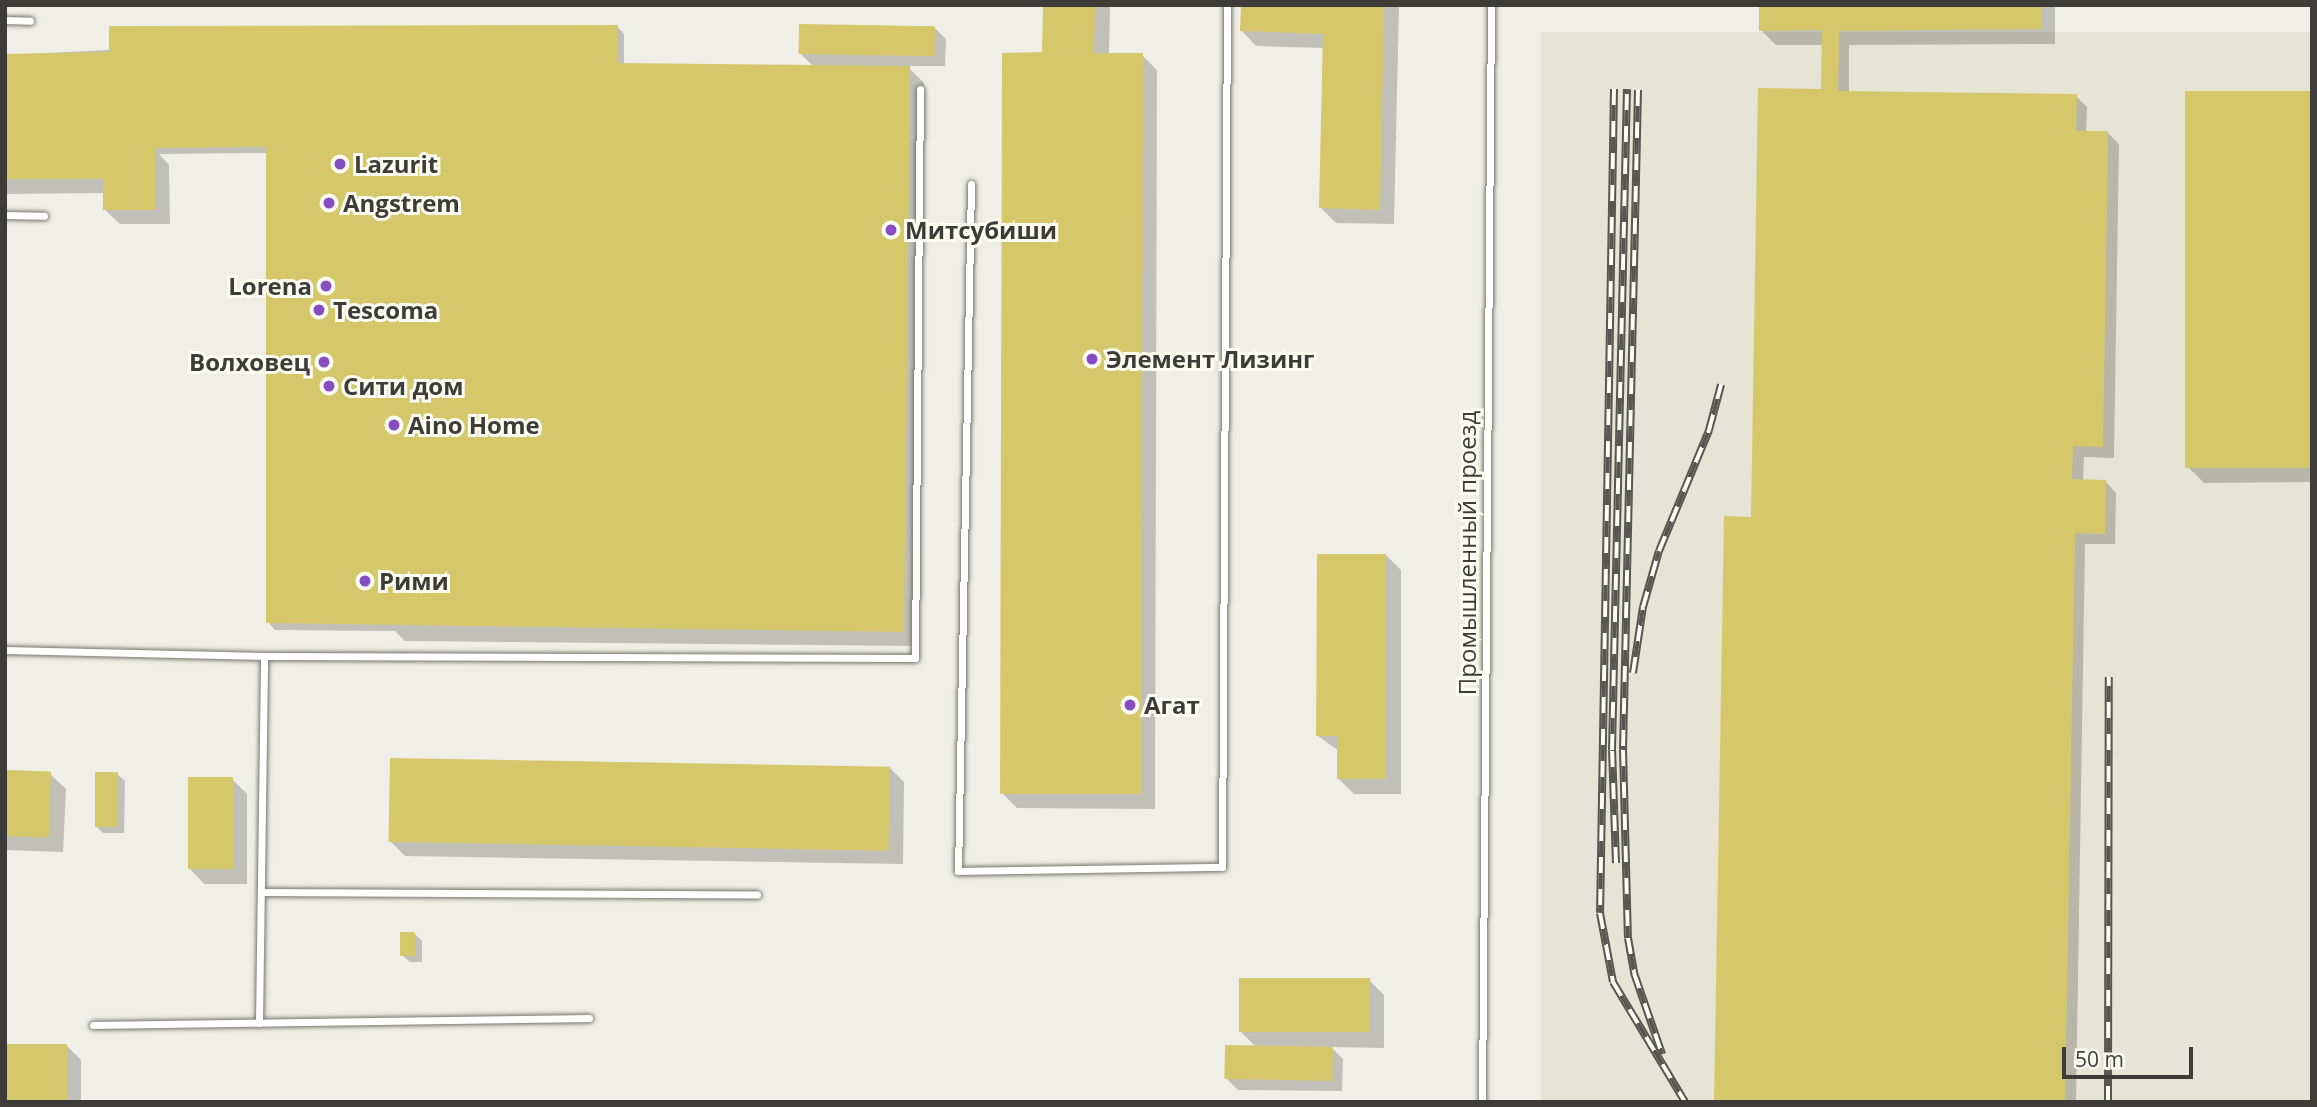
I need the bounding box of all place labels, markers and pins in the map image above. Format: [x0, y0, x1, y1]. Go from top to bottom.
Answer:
place label: Lazurit [354, 150, 438, 178]
marker: Lazurit [332, 156, 348, 172]
place label: Angstrem [343, 189, 460, 217]
marker: Angstrem [321, 195, 337, 211]
place label: Митсубиши [905, 216, 1057, 244]
marker: Митсубиши [883, 222, 899, 238]
place label: Lorena [228, 272, 312, 300]
marker: Lorena [318, 278, 334, 294]
place label: Tescoma [333, 296, 438, 324]
marker: Tescoma [311, 302, 327, 318]
place label: Элемент Лизинг [1106, 345, 1315, 373]
place label: Волховец [189, 348, 310, 376]
marker: Элемент Лизинг [1084, 351, 1100, 367]
marker: Волховец [316, 354, 332, 370]
place label: Сити дом [343, 372, 463, 400]
marker: Сити дом [321, 378, 337, 394]
place label: Aino Home [408, 411, 540, 439]
marker: Aino Home [386, 417, 402, 433]
place label: Рими [379, 567, 449, 595]
marker: Рими [357, 573, 373, 589]
place label: Агат [1144, 691, 1200, 719]
marker: Агат [1122, 697, 1138, 713]

